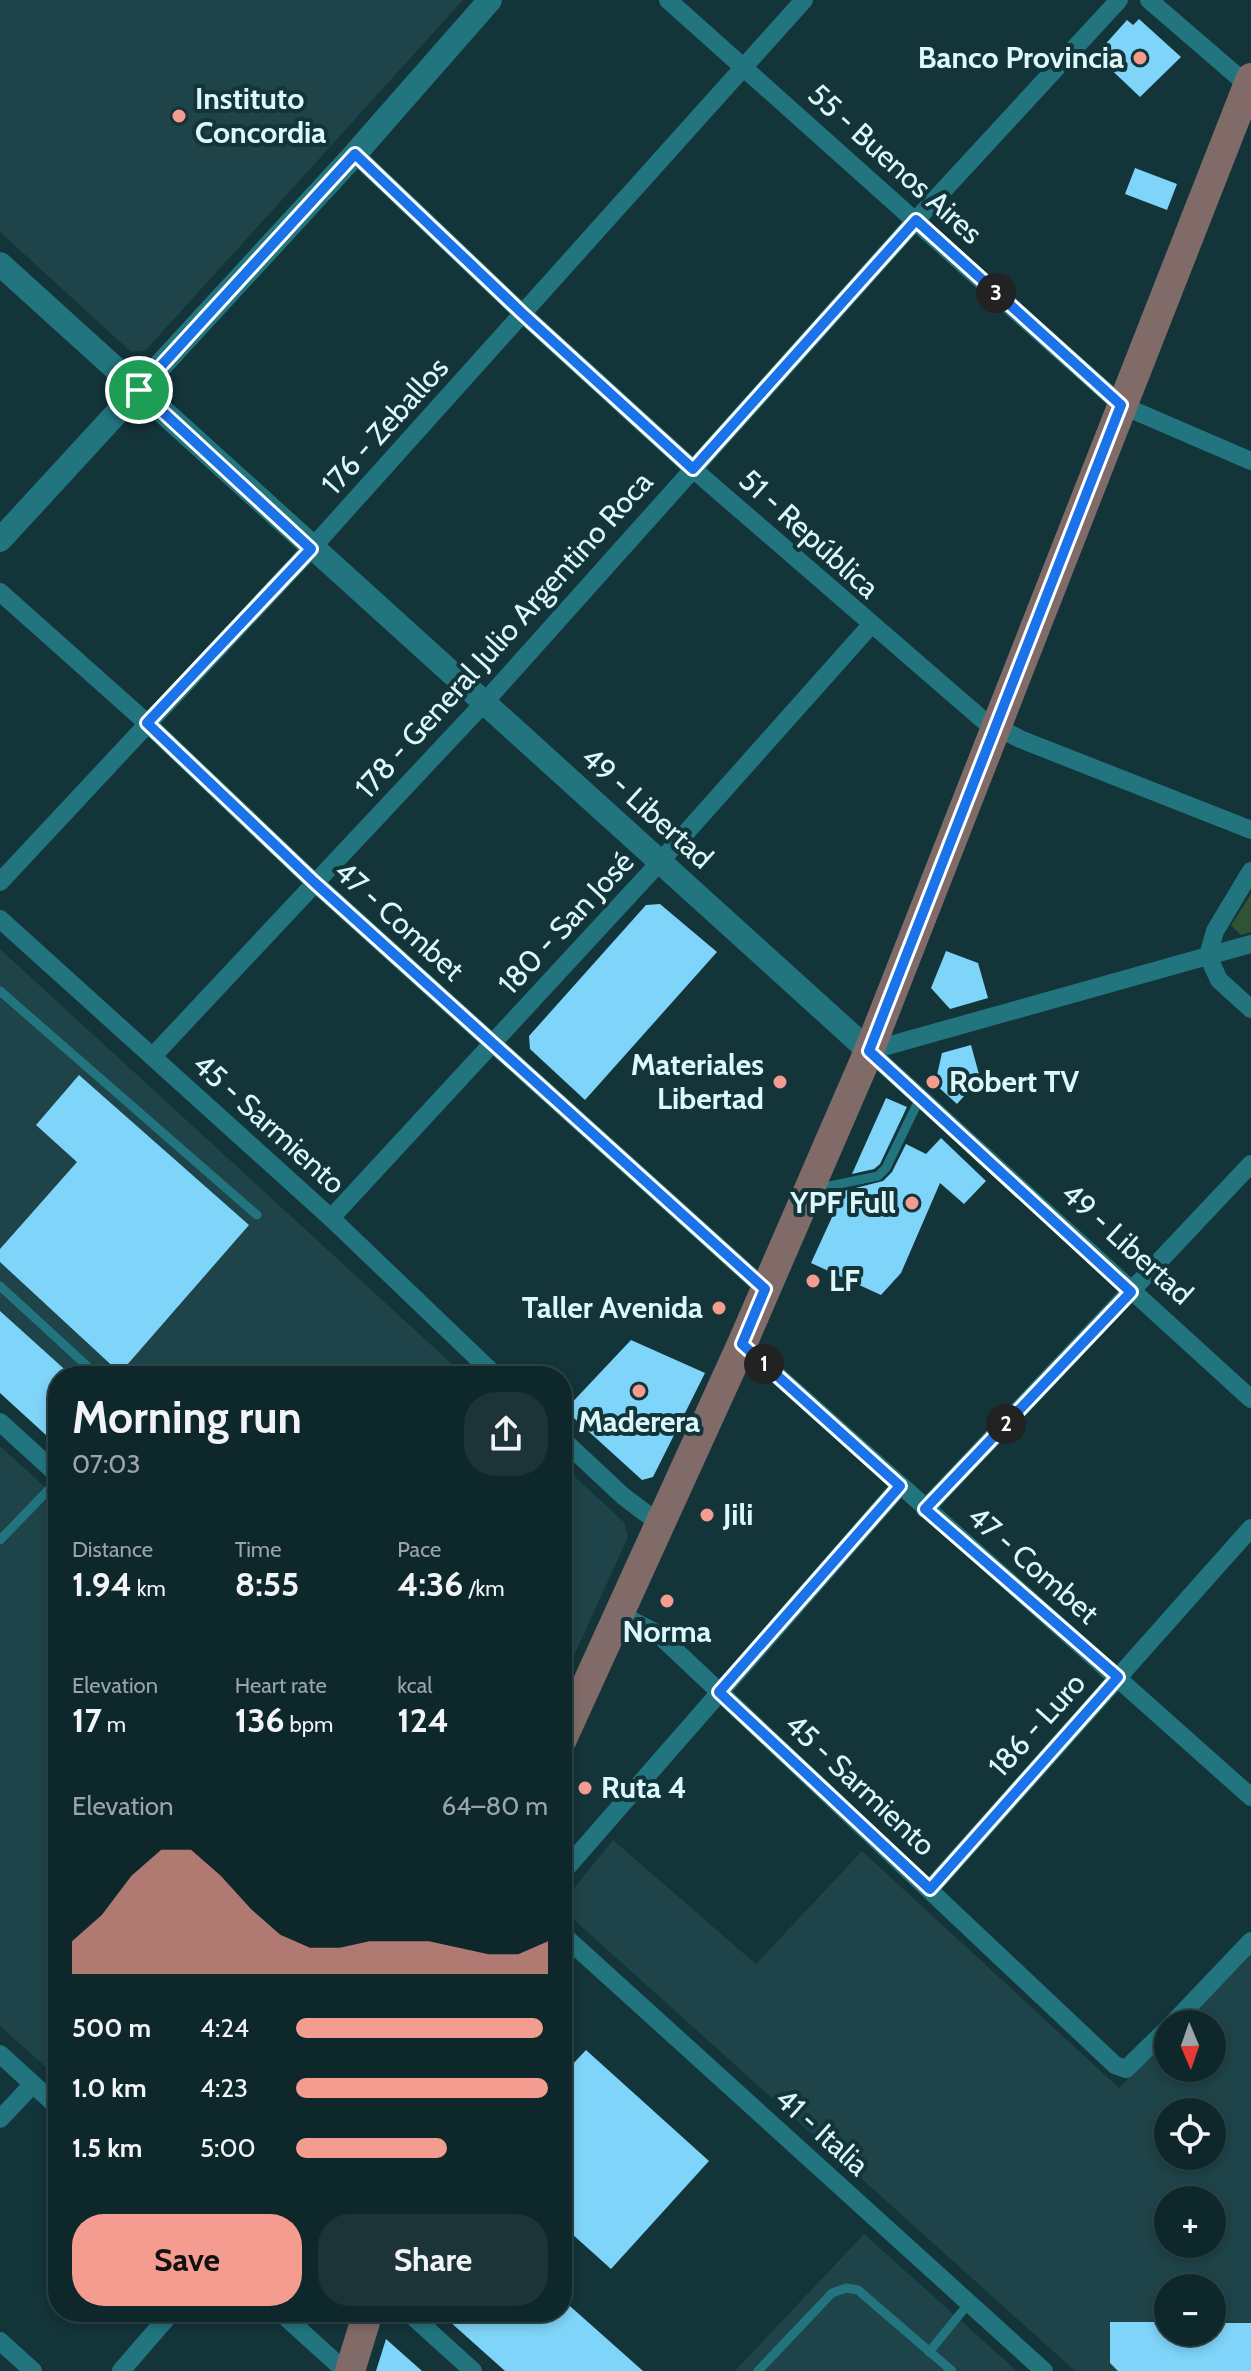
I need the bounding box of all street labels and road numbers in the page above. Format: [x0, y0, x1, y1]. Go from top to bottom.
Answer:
street label: 55 - Buenos Aires [801, 76, 990, 252]
street label: 176 - Zeballos [313, 349, 456, 502]
street label: 51 - República [732, 461, 887, 607]
street label: 178 - General Julio Argentino Roca [347, 463, 661, 806]
street label: 49 - Libertad [574, 739, 721, 876]
street label: 180 - San José [490, 843, 641, 1002]
street label: 47 - Combet [327, 853, 472, 988]
street label: 45 - Sarmiento [186, 1046, 353, 1202]
street label: 49 - Libertad [1054, 1175, 1201, 1312]
street label: 47 - Combet [960, 1498, 1106, 1632]
street label: 186 - Luro [980, 1665, 1093, 1784]
street label: 45 - Sarmiento [777, 1706, 943, 1864]
street label: 41 - Italia [768, 2080, 877, 2184]

